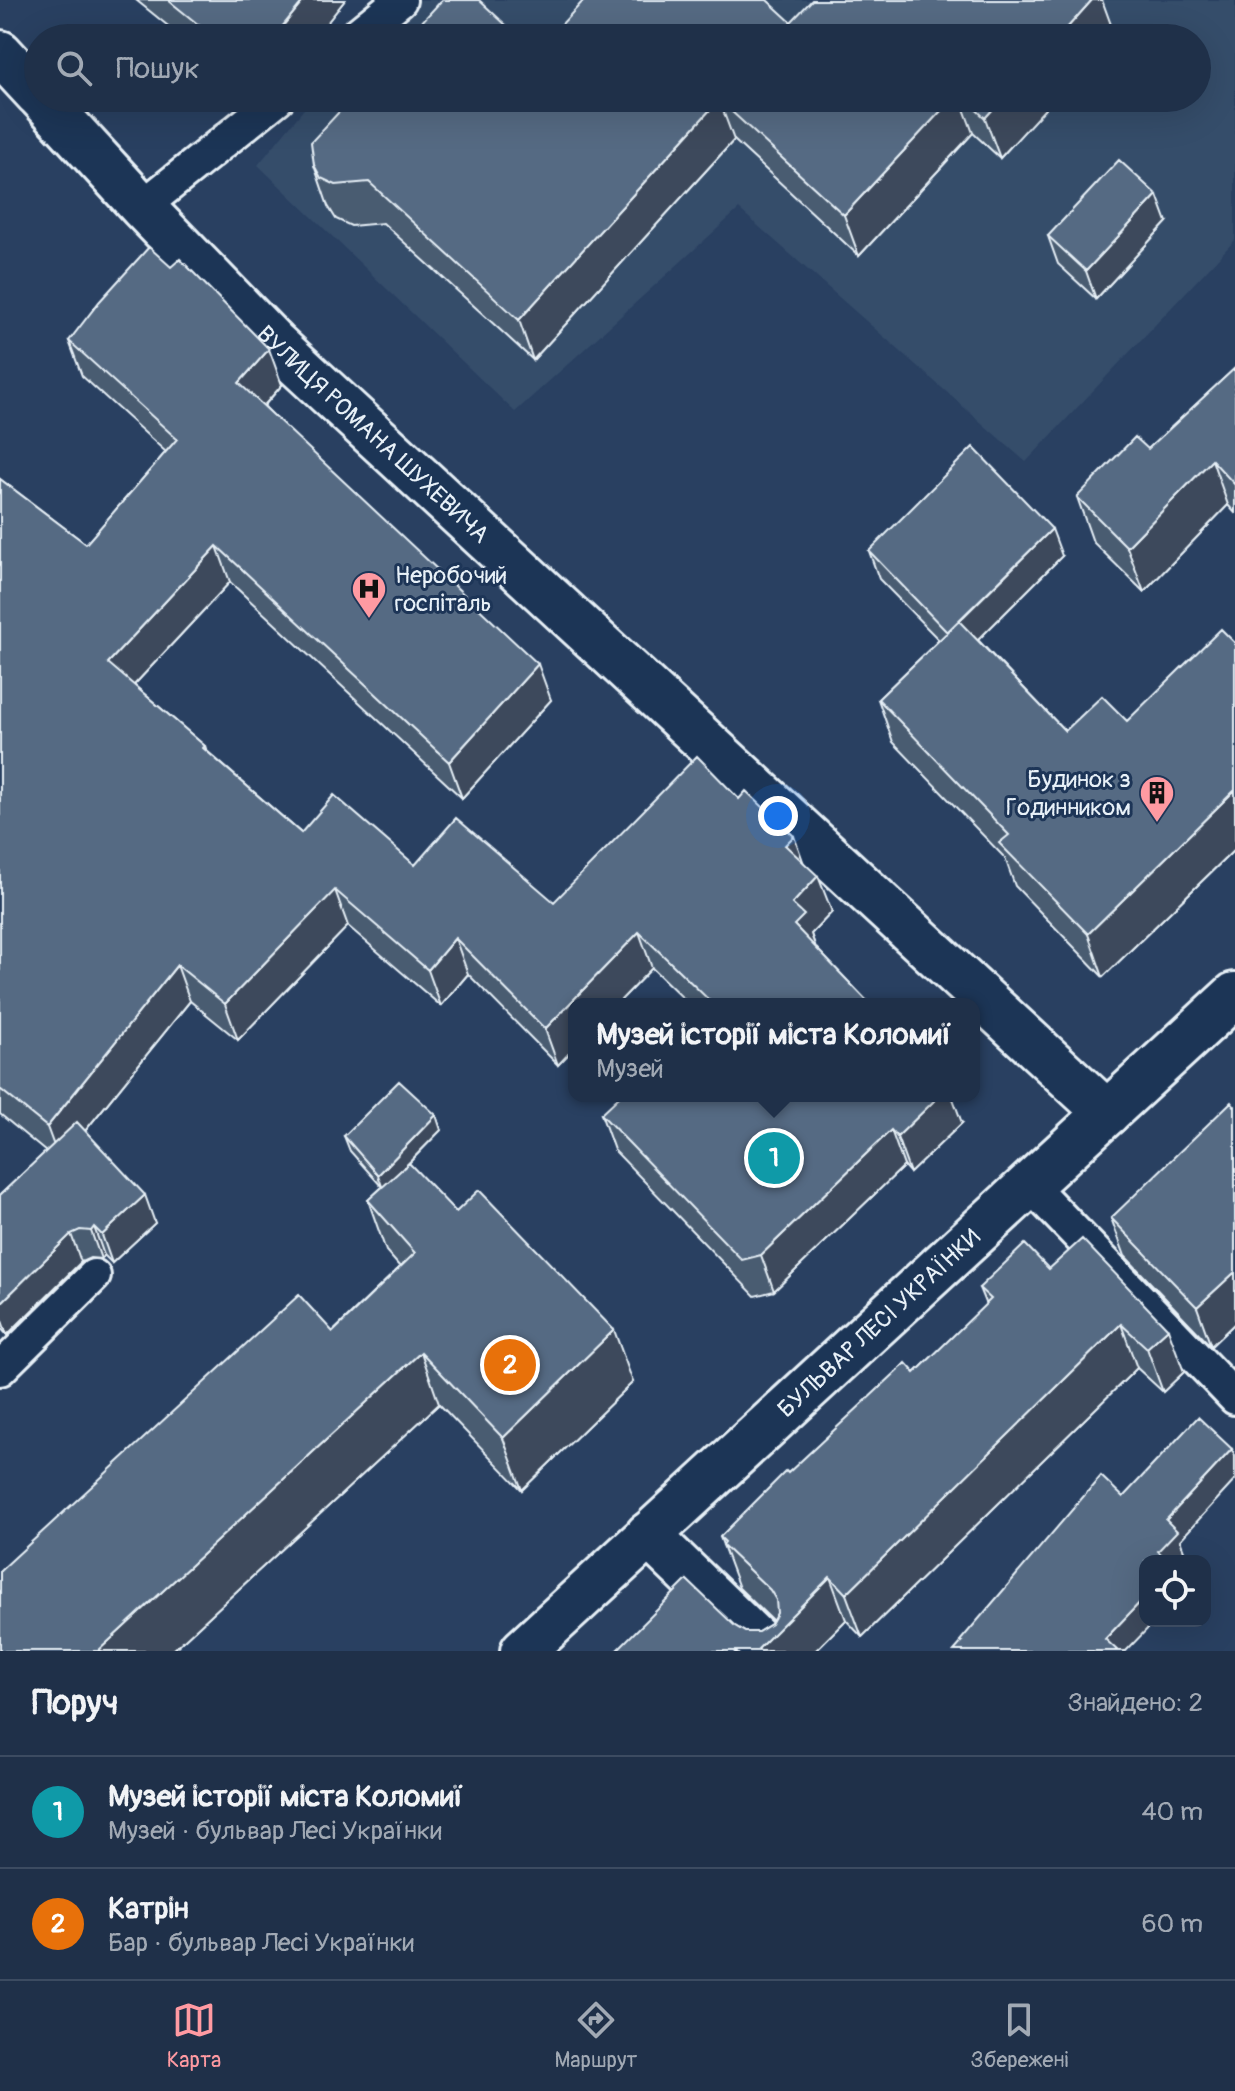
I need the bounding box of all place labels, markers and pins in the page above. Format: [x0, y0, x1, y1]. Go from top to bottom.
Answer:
place label: Неробочий госпіталь [395, 561, 507, 618]
hospital icon: Неробочий госпіталь [350, 570, 388, 620]
place label: Будинок з Годинником [1006, 765, 1131, 822]
building icon: Будинок з Годинником [1138, 774, 1176, 824]
pin: 1 [748, 1128, 800, 1188]
pin: 2 [484, 1335, 536, 1395]

